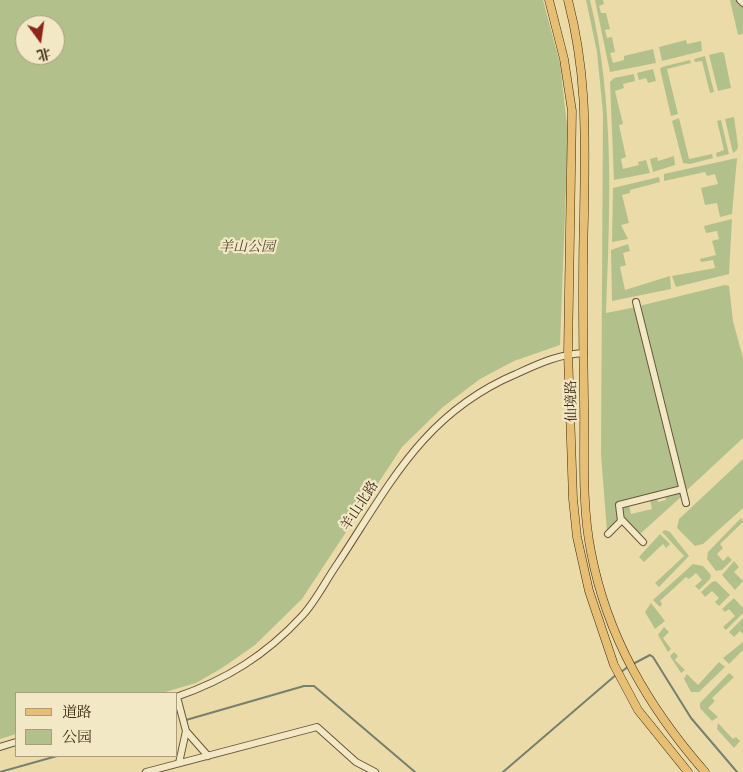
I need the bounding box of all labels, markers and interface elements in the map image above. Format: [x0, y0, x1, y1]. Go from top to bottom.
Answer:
north arrow [15, 15, 65, 65]
text: 北 [35, 45, 52, 62]
park label: 羊山公园 [219, 239, 275, 255]
street label: 仙境路 [563, 380, 581, 422]
street label: 羊山北路 [338, 478, 382, 534]
legend [15, 692, 178, 757]
text: 道路 [62, 706, 92, 721]
text: 公园 [62, 731, 92, 746]

